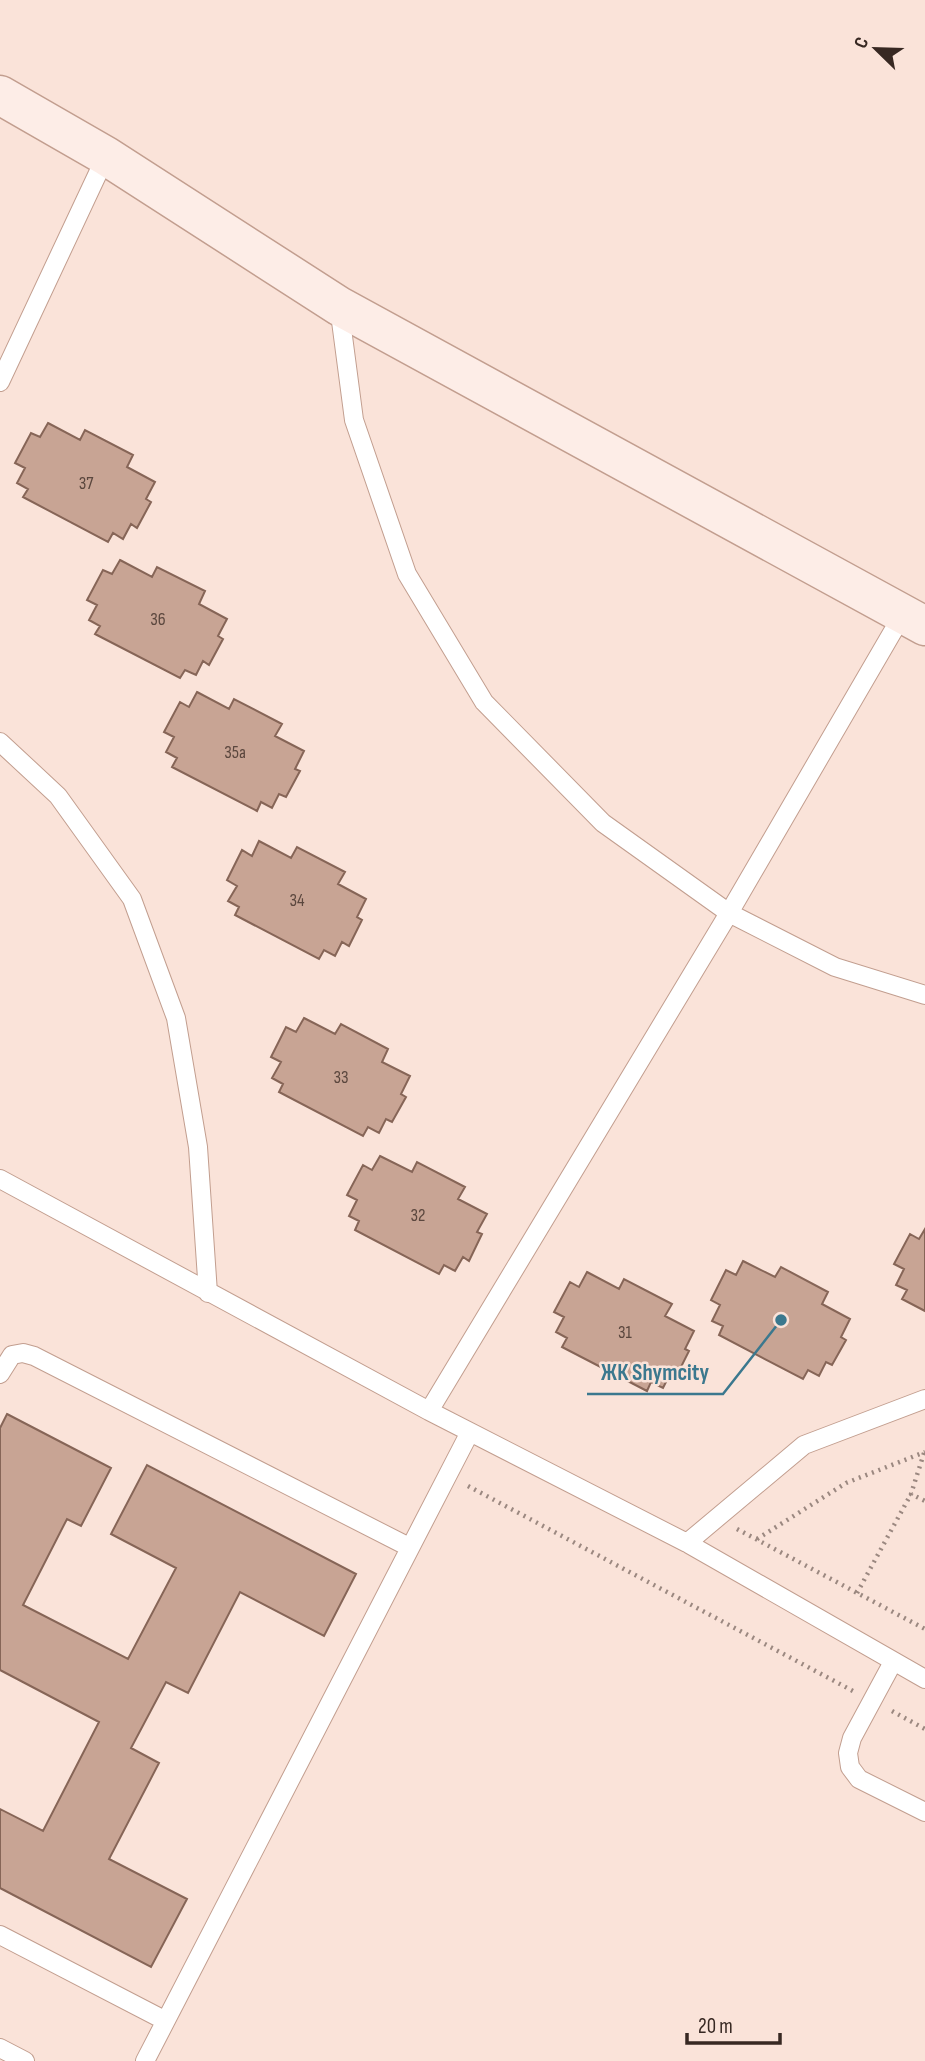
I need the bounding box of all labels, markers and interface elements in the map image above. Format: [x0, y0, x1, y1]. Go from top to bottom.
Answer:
north arrow [841, 14, 911, 84]
text: С [849, 34, 874, 52]
house number: 37 [79, 473, 94, 494]
house number: 36 [150, 609, 166, 630]
house number: 35а [224, 742, 246, 763]
house number: 34 [289, 890, 305, 911]
house number: 33 [333, 1067, 349, 1088]
house number: 32 [411, 1205, 425, 1226]
house number: 31 [618, 1322, 633, 1343]
callout: ЖК Shymcity [587, 1350, 723, 1394]
text: ЖК Shymcity [601, 1359, 710, 1387]
scale bar [687, 2002, 780, 2046]
text: 20 m [698, 2014, 733, 2039]

